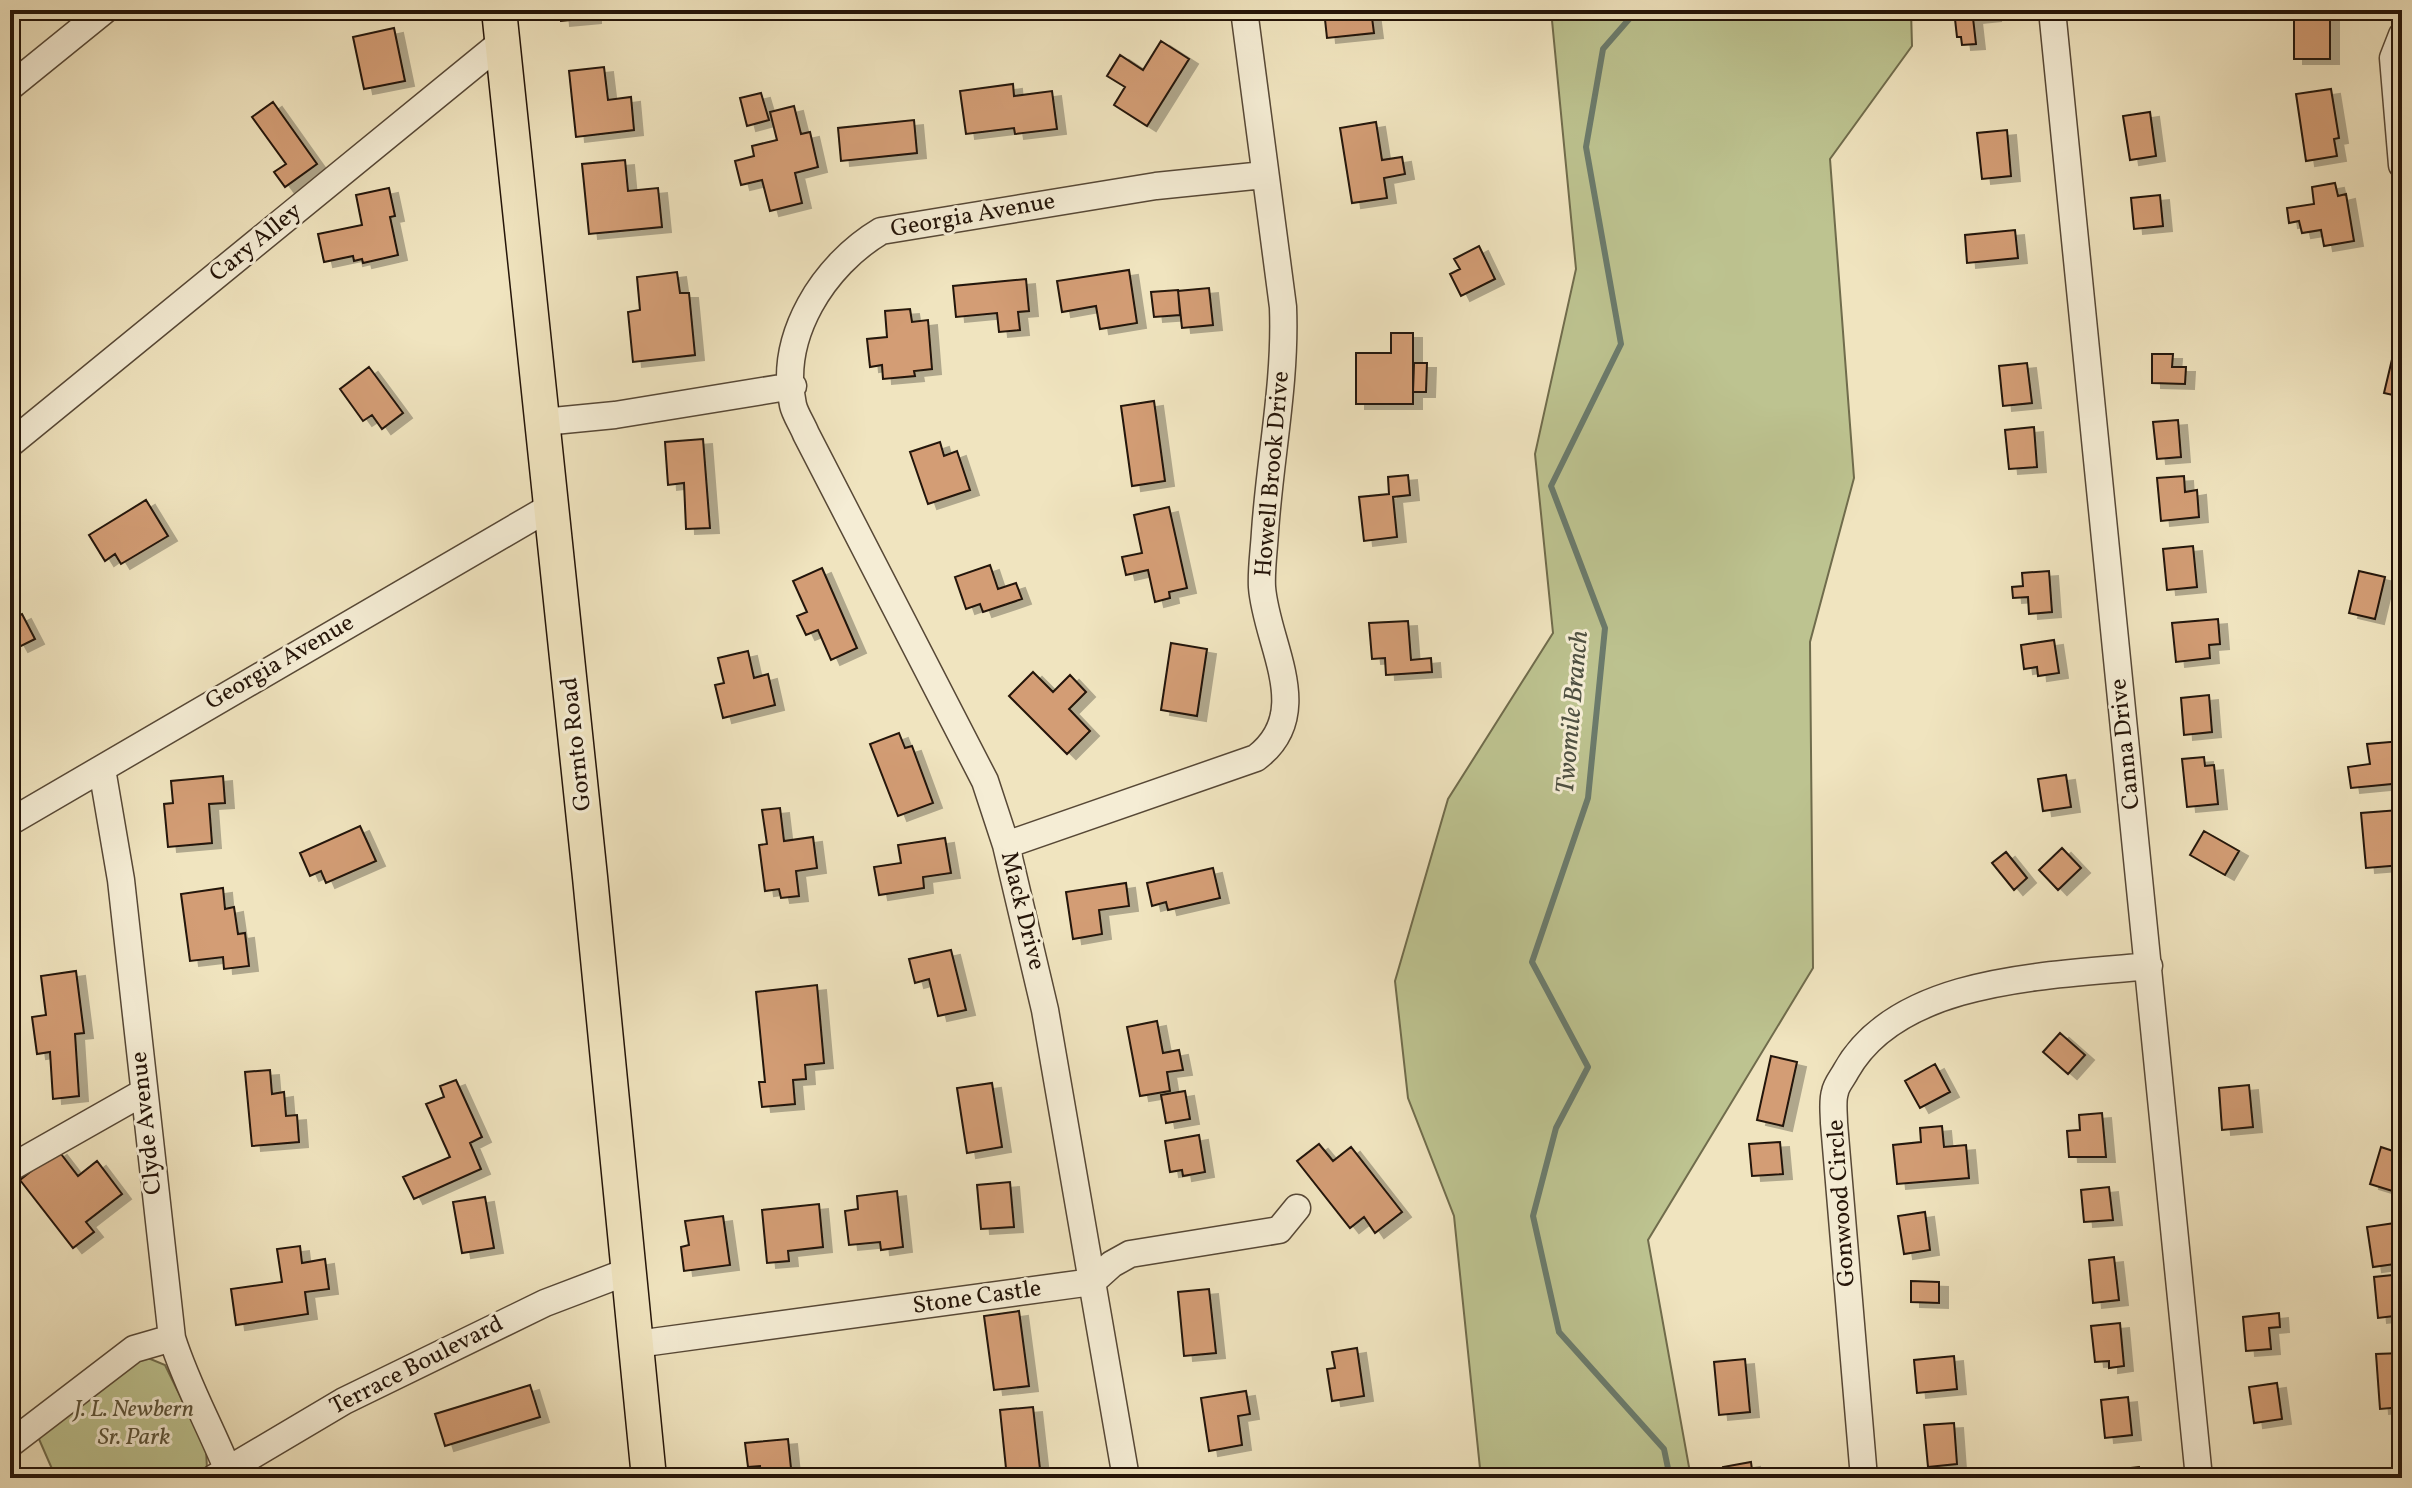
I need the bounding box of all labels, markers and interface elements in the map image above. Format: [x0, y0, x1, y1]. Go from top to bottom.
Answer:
street label: Georgia Avenue [888, 185, 1058, 247]
street label: Cary Alley [203, 195, 309, 291]
street label: Howell Brook Drive [1247, 370, 1299, 578]
street label: Georgia Avenue [199, 607, 361, 719]
water label: Twomile Branch [1548, 629, 1598, 795]
street label: Gornto Road [553, 675, 601, 813]
street label: Canna Drive [2102, 677, 2150, 811]
street label: Mack Drive [991, 848, 1053, 974]
street label: Clyde Avenue [123, 1050, 171, 1196]
street label: Gonwood Circle [1819, 1118, 1865, 1288]
street label: Stone Castle [910, 1272, 1044, 1324]
street label: Terrace Boulevard [324, 1308, 510, 1424]
park label: J. L. Newbern Sr. Park [72, 1393, 194, 1455]

